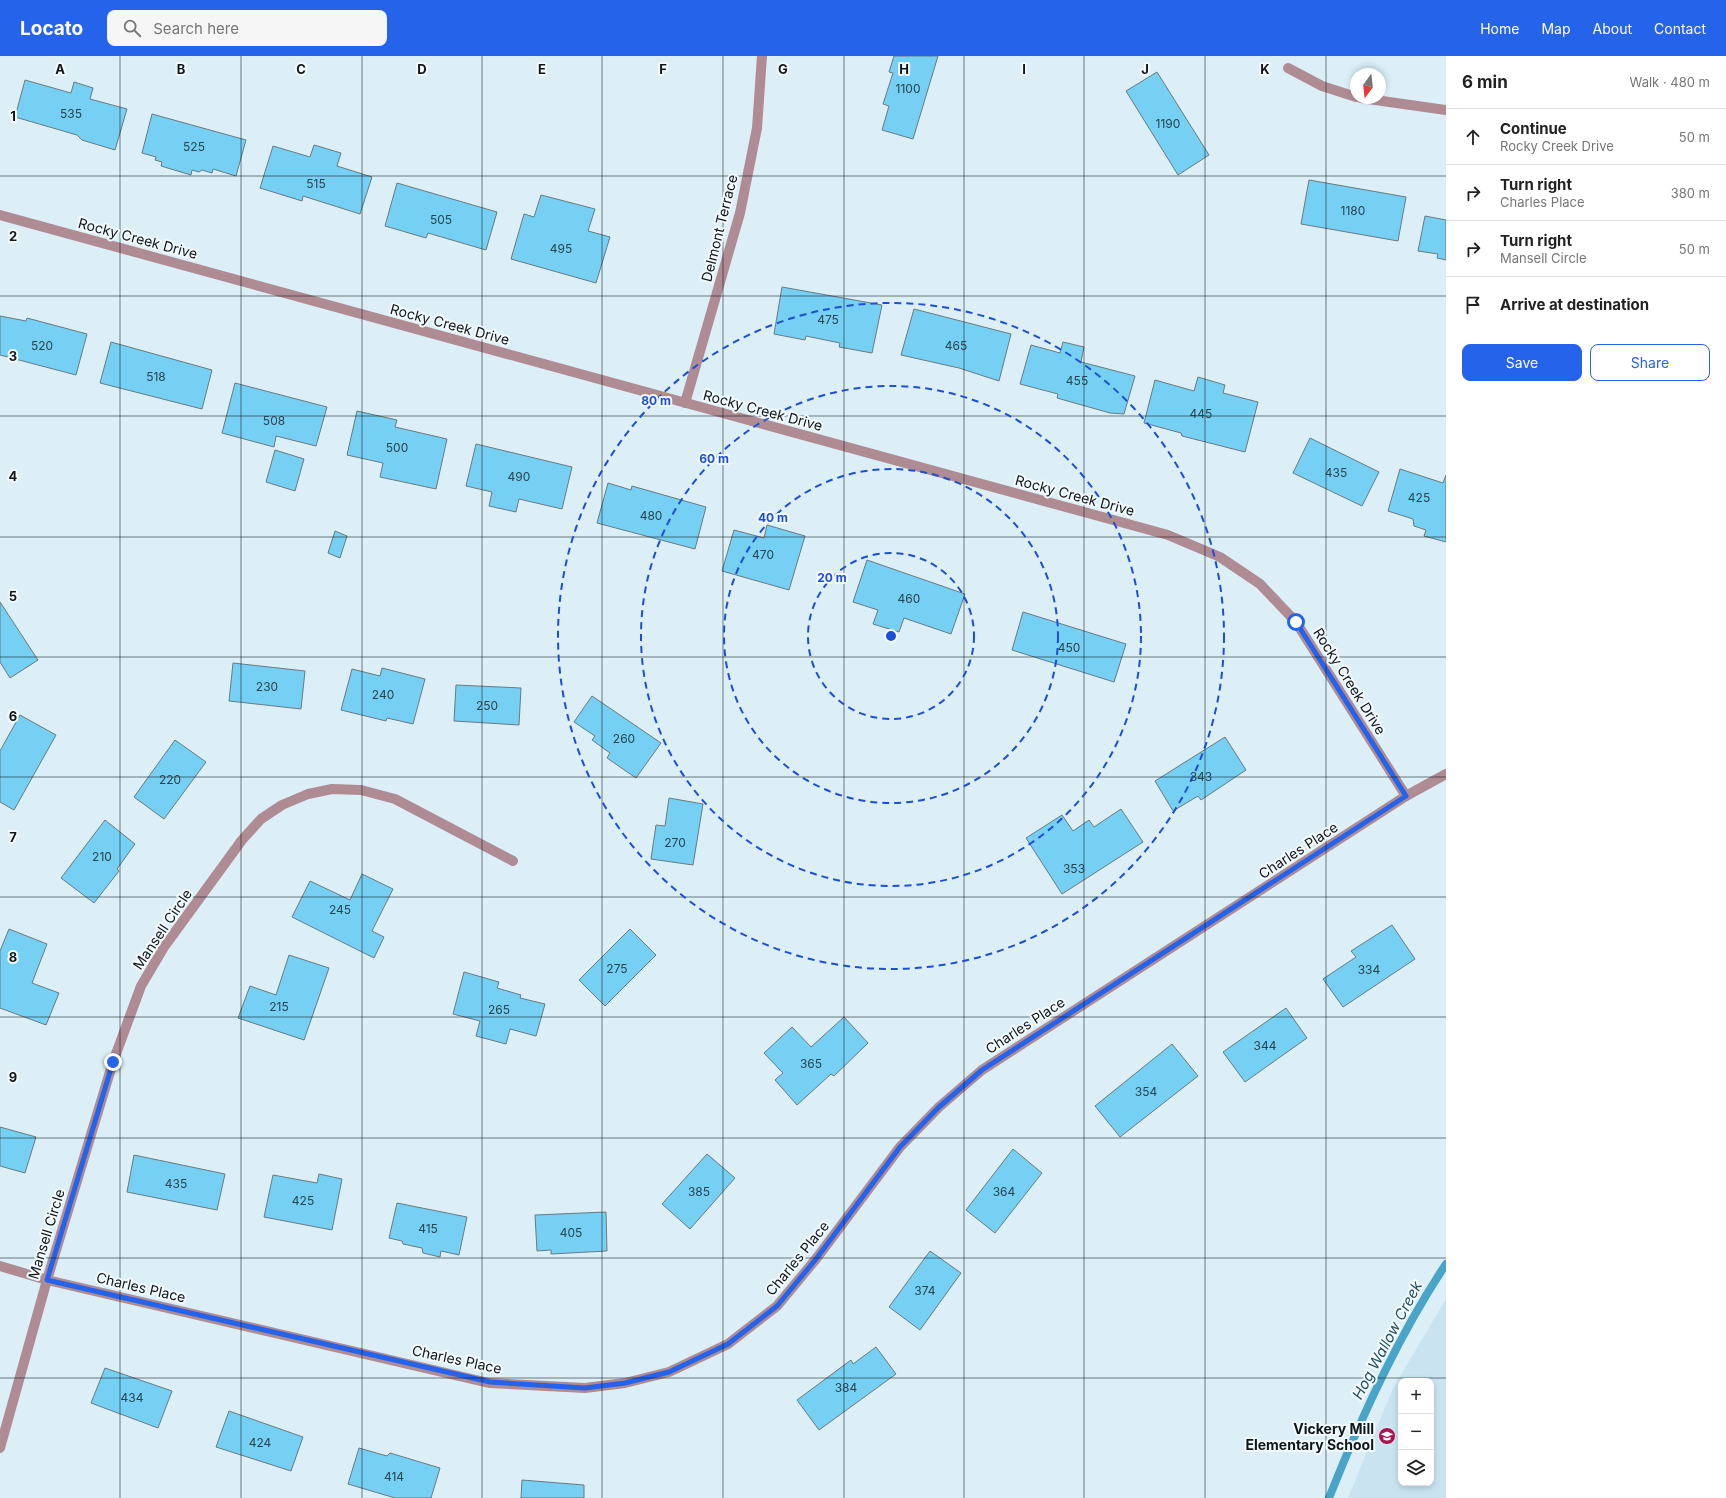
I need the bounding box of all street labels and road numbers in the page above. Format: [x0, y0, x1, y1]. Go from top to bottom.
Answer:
street label: Delmont Terrace [697, 173, 741, 283]
street label: Rocky Creek Drive [77, 214, 199, 262]
street label: Rocky Creek Drive [389, 300, 511, 348]
street label: Rocky Creek Drive [702, 386, 824, 434]
street label: Rocky Creek Drive [1014, 471, 1136, 519]
street label: Rocky Creek Drive [1310, 624, 1390, 738]
street label: Charles Place [1255, 818, 1341, 882]
street label: Mansell Circle [129, 886, 195, 972]
street label: Charles Place [982, 993, 1068, 1057]
street label: Mansell Circle [24, 1187, 68, 1281]
street label: Charles Place [762, 1217, 832, 1299]
street label: Charles Place [95, 1268, 187, 1306]
street label: Charles Place [411, 1341, 503, 1377]

